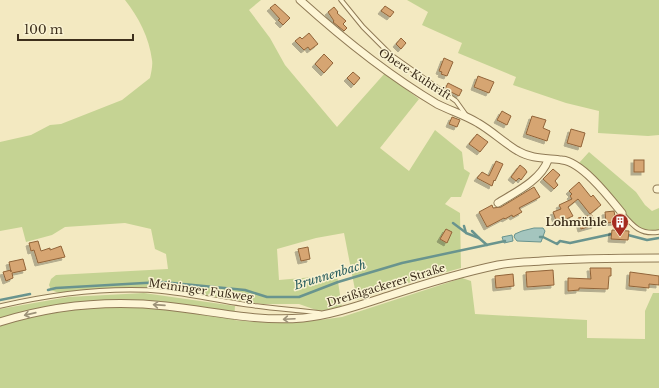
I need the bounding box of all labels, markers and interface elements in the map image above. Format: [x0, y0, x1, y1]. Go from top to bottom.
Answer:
scale bar [18, 16, 133, 42]
text: 100 m [24, 22, 63, 37]
street label: Obere Kuhtrift [376, 45, 455, 103]
building icon: Lohmühle [610, 212, 630, 237]
place label: Lohmühle [545, 215, 608, 229]
water label: Brunnenbach [291, 256, 368, 293]
street label: Dreißigackerer Straße [325, 260, 447, 310]
street label: Meininger Fußweg [148, 276, 255, 304]
one-way arrow [153, 302, 166, 309]
one-way arrow [24, 311, 37, 319]
one-way arrow [283, 315, 296, 322]

